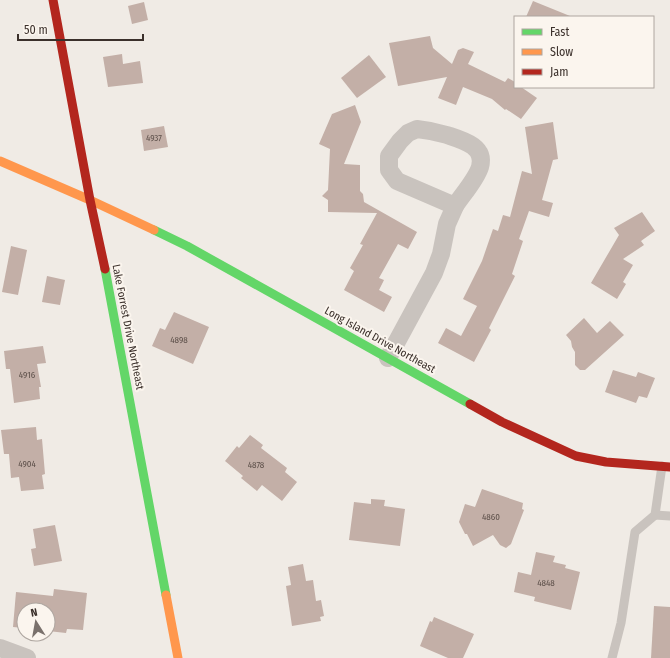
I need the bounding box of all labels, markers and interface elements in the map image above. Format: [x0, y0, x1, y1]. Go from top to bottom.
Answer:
scale bar [18, 16, 143, 42]
legend [514, 16, 654, 88]
text: 50 m [24, 23, 48, 37]
text: Fast [550, 25, 569, 39]
text: Slow [550, 45, 573, 59]
text: Jam [550, 65, 568, 79]
house number: 4937 [146, 133, 162, 143]
street label: Lake Forrest Drive Northeast [109, 263, 147, 391]
street label: Long Island Drive Northeast [322, 304, 438, 376]
house number: 4898 [170, 335, 188, 345]
house number: 4916 [19, 370, 36, 380]
house number: 4904 [18, 459, 36, 469]
house number: 4878 [248, 460, 265, 470]
house number: 4860 [482, 512, 500, 522]
house number: 4848 [537, 578, 555, 588]
north arrow [16, 602, 56, 642]
text: N [30, 606, 39, 620]

